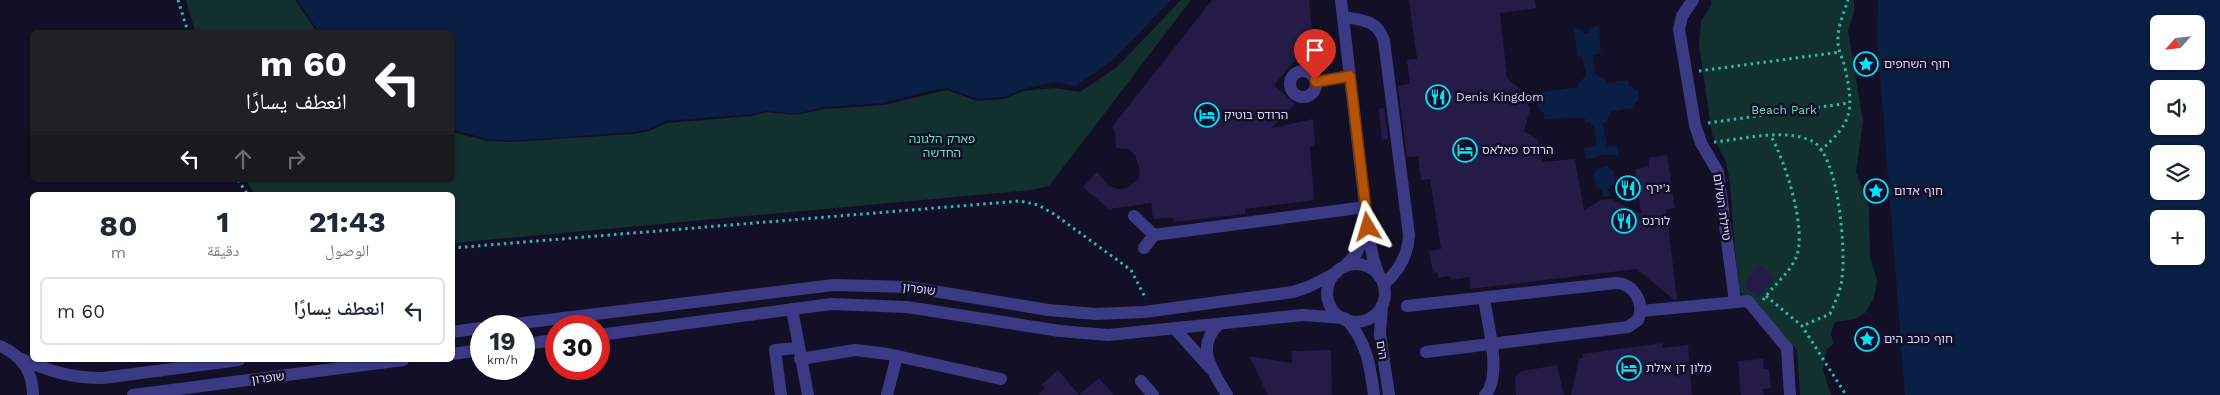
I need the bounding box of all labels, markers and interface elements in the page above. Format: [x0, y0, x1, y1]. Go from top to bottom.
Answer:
north arrow [2150, 15, 2205, 70]
map controls [2150, 15, 2205, 265]
pin [1294, 29, 1336, 80]
icon: arrive [1301, 36, 1329, 64]
text: 60 m [260, 43, 347, 85]
icon: left [365, 50, 430, 115]
place icon: חוף השחפים [1853, 51, 1879, 77]
place label: חוף השחפים [1884, 57, 1950, 71]
button: sound [2150, 80, 2205, 135]
restaurant icon: Denis Kingdom [1425, 84, 1451, 110]
text: انعطف يسارًا [246, 89, 347, 114]
place label: Denis Kingdom [1456, 90, 1544, 104]
hotel icon: הרודס בוטיק [1194, 102, 1220, 128]
park label: Beach Park [1751, 103, 1817, 117]
place label: הרודס בוטיק [1224, 108, 1288, 122]
park label: פארק הלגונה החדשה [909, 132, 975, 160]
hotel icon: הרודס פאלאס [1452, 137, 1478, 163]
place label: הרודס פאלאס [1482, 143, 1554, 157]
icon: left [176, 145, 204, 173]
icon: ahead [229, 145, 257, 173]
icon: right [282, 145, 310, 173]
button: layers [2150, 145, 2205, 200]
street label: טיילת השלום [1710, 173, 1734, 241]
restaurant icon: ג'ירף [1615, 175, 1641, 201]
place icon: חוף אדום [1863, 178, 1889, 204]
place label: ג'ירף [1646, 181, 1670, 195]
place label: חוף אדום [1894, 184, 1943, 198]
position arrow [1341, 200, 1393, 252]
text: 1 [217, 204, 230, 239]
text: 21:43 [309, 204, 386, 239]
text: 80 [99, 208, 137, 243]
restaurant icon: לורנס [1611, 208, 1637, 234]
button: + [2150, 210, 2205, 265]
place label: לורנס [1642, 214, 1670, 228]
text: دقيقة [207, 241, 239, 260]
text: الوصول [325, 241, 369, 260]
text: m [111, 243, 126, 262]
street label: שופרון [902, 280, 936, 298]
text: انعطف يسارًا [293, 297, 385, 320]
icon: left [400, 297, 428, 325]
text: 60 m [57, 300, 105, 323]
speed limit sign: 30 [545, 315, 610, 380]
place icon: חוף כוכב הים [1854, 326, 1880, 352]
text: 19 [489, 327, 516, 356]
place label: חוף כוכב הים [1884, 332, 1953, 346]
street label: הים [1374, 340, 1390, 360]
text: km/h [487, 353, 518, 367]
hotel icon: מלון דן אילת [1616, 355, 1642, 381]
place label: מלון דן אילת [1646, 361, 1712, 375]
street label: שופרון [251, 369, 285, 387]

